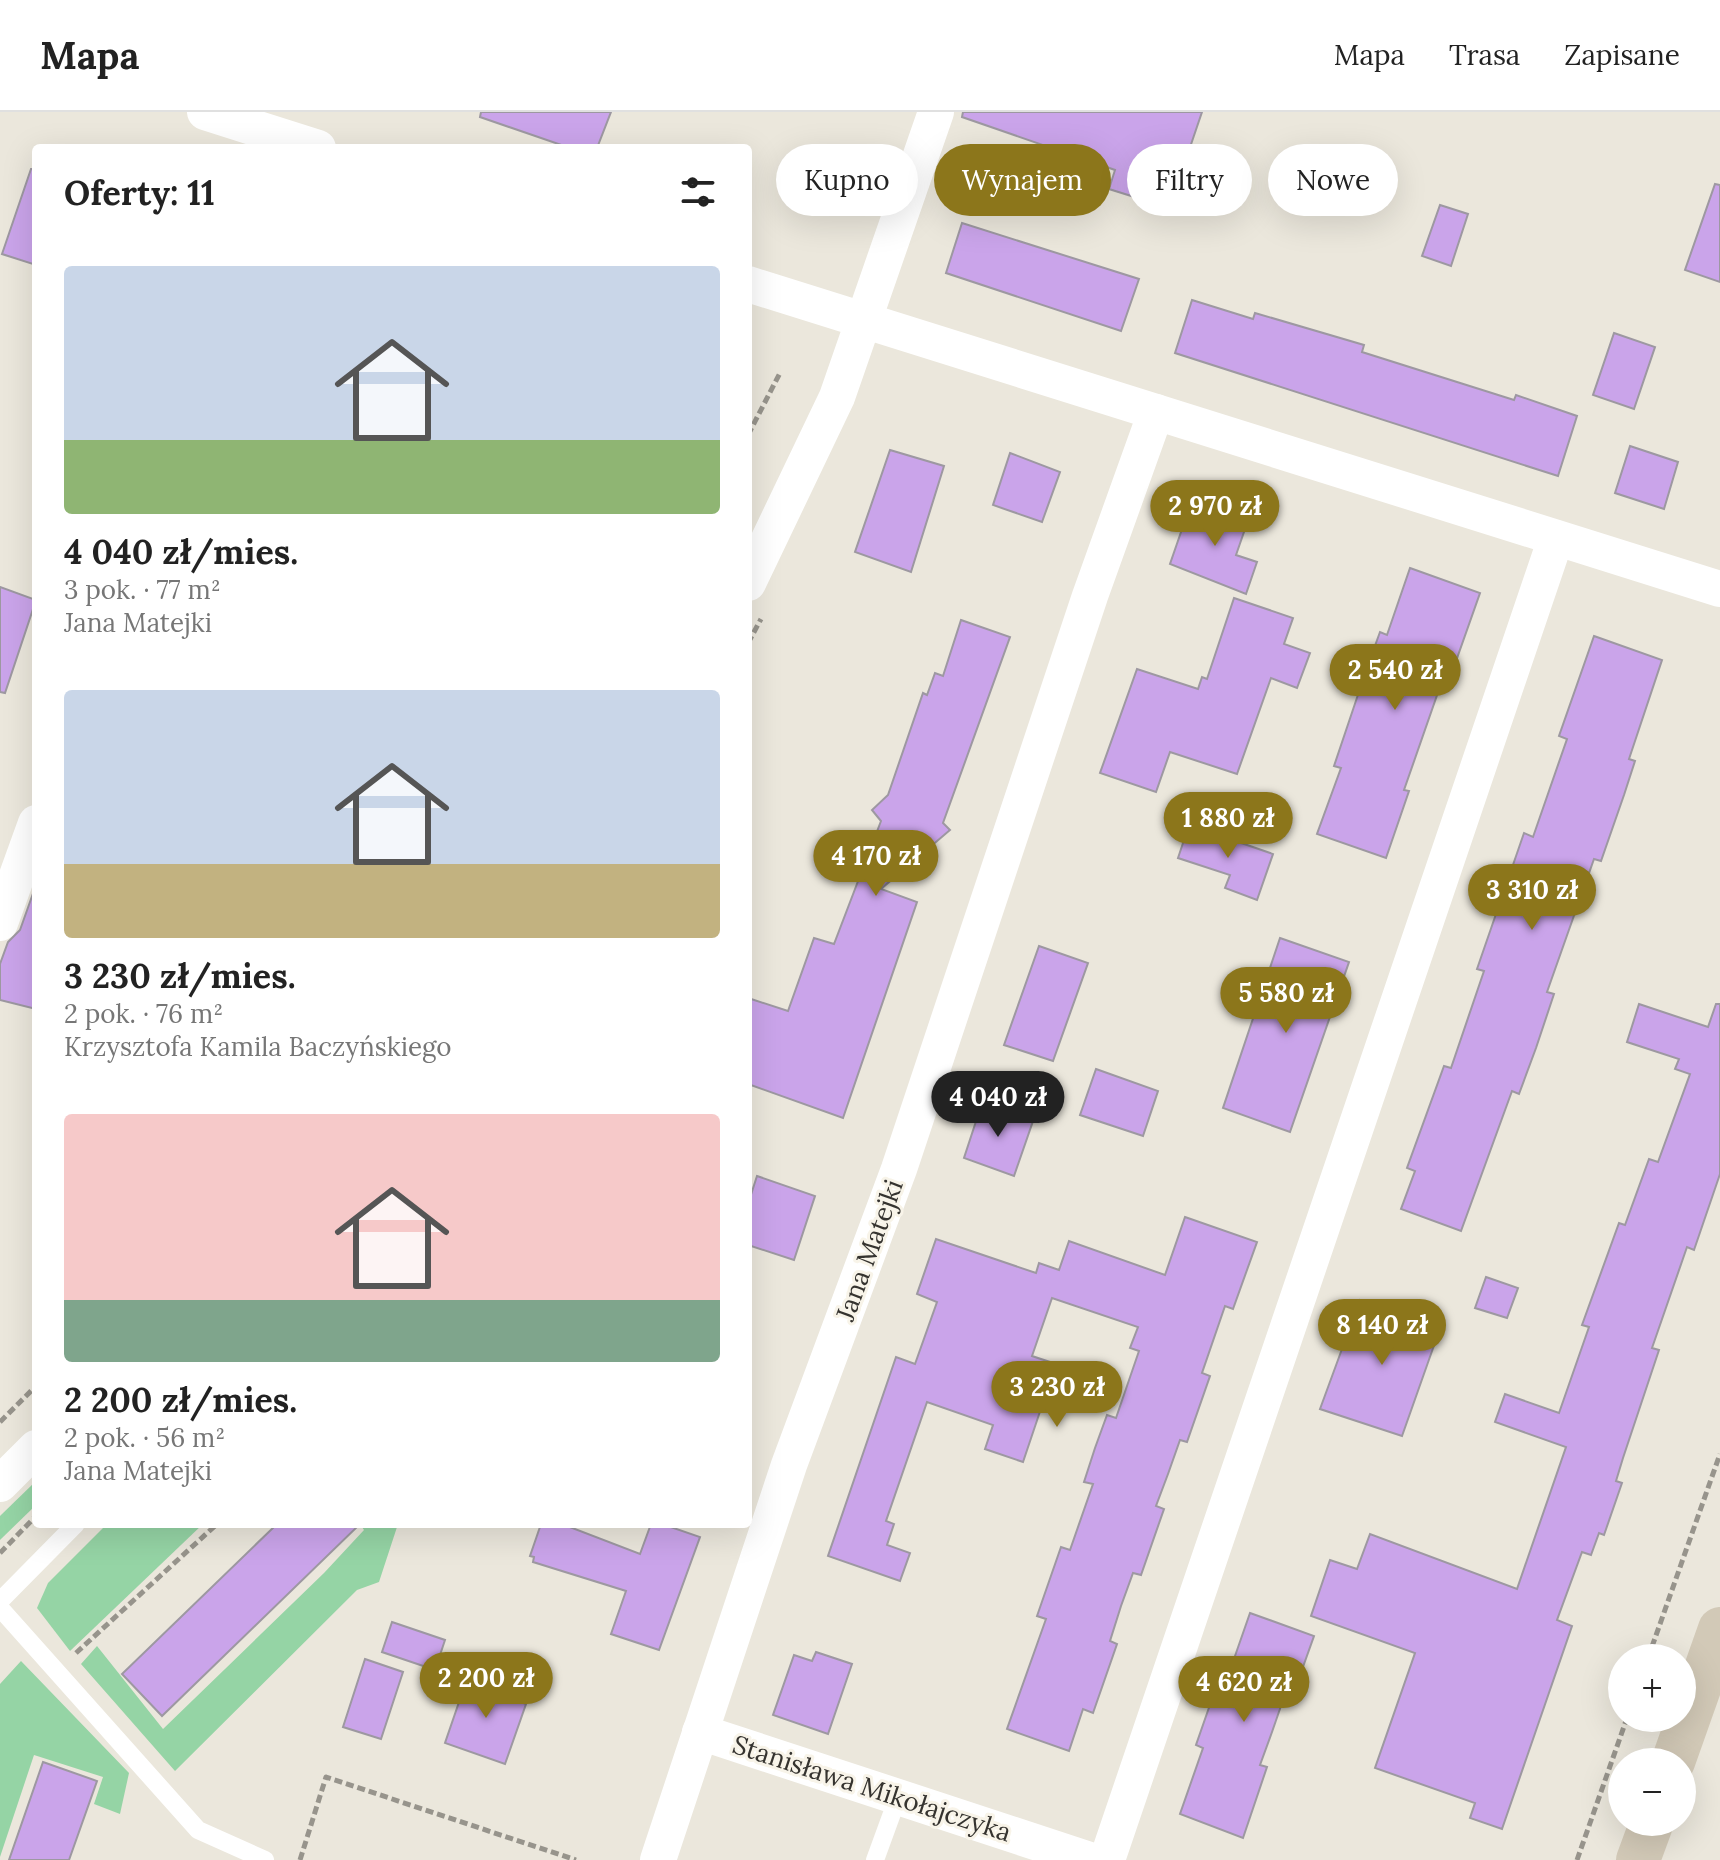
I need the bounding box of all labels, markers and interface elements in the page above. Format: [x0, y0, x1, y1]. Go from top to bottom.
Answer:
text: Mapa [40, 31, 139, 79]
text: Mapa [1334, 37, 1405, 73]
text: Trasa [1449, 37, 1520, 73]
text: Zapisane [1564, 37, 1680, 73]
chip: Kupno [776, 144, 918, 216]
chip: Wynajem [934, 144, 1111, 216]
chip: Filtry [1127, 144, 1252, 216]
chip: Nowe [1268, 144, 1398, 216]
icon: filters [676, 170, 720, 214]
text: Oferty: 11 [64, 171, 215, 214]
icon: home [320, 318, 464, 462]
pin: 2 970 zł [1132, 480, 1298, 548]
text: 2 970 zł [1168, 489, 1262, 522]
text: 4 040 zł/mies. [64, 530, 298, 573]
text: 3 pok. · 77 m² [64, 573, 221, 606]
text: Jana Matejki [64, 606, 212, 639]
pin: 2 540 zł [1312, 644, 1478, 712]
text: 2 540 zł [1348, 653, 1442, 686]
icon: home [320, 742, 464, 886]
pin: 1 880 zł [1145, 792, 1311, 860]
text: 1 880 zł [1182, 801, 1274, 834]
pin: 4 170 zł [793, 830, 959, 898]
text: 4 170 zł [831, 839, 921, 872]
pin: 3 310 zł [1449, 864, 1615, 932]
text: 3 310 zł [1486, 873, 1578, 906]
text: 3 230 zł/mies. [64, 954, 296, 997]
pin: 5 580 zł [1203, 967, 1369, 1035]
text: 5 580 zł [1238, 976, 1334, 1009]
text: 2 pok. · 76 m² [64, 997, 223, 1030]
text: Krzysztofa Kamila Baczyńskiego [64, 1030, 452, 1063]
pin: 4 040 zł [915, 1071, 1081, 1139]
text: 4 040 zł [949, 1080, 1047, 1113]
icon: home [320, 1166, 464, 1310]
street label: Jana Matejki [828, 1175, 910, 1326]
pin: 8 140 zł [1299, 1299, 1465, 1367]
text: 8 140 zł [1336, 1308, 1428, 1341]
pin: 3 230 zł [974, 1361, 1140, 1429]
text: 3 230 zł [1009, 1370, 1105, 1403]
text: 2 200 zł/mies. [64, 1378, 297, 1421]
text: 2 pok. · 56 m² [64, 1421, 225, 1454]
text: Jana Matejki [64, 1454, 212, 1487]
map controls [1608, 1644, 1696, 1836]
button: + [1608, 1644, 1696, 1732]
pin: 2 200 zł [403, 1652, 569, 1720]
pin: 4 620 zł [1161, 1656, 1327, 1724]
text: 2 200 zł [438, 1661, 534, 1694]
text: 4 620 zł [1196, 1665, 1292, 1698]
street label: Stanisława Mikołajczyka [728, 1727, 1016, 1849]
button: − [1608, 1748, 1696, 1836]

